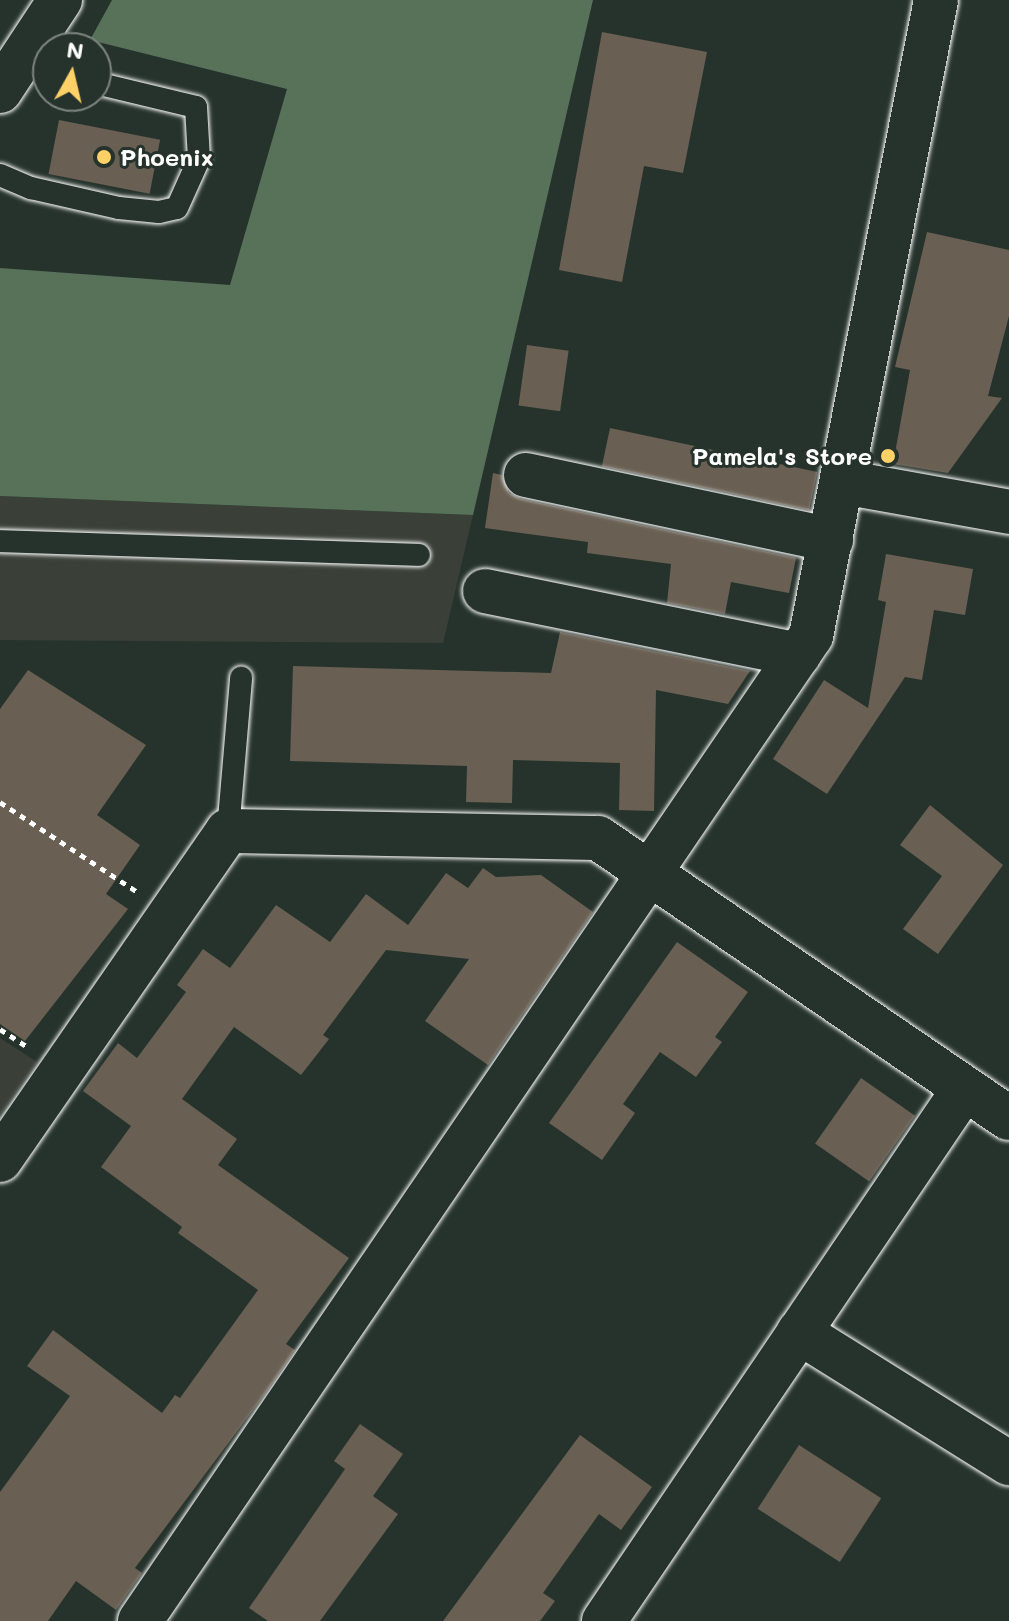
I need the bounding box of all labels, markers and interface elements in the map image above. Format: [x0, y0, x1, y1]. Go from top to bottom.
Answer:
north arrow [32, 32, 112, 112]
text: N [65, 34, 85, 65]
place label: Phoenix [120, 143, 214, 171]
marker: Phoenix [95, 148, 113, 166]
place label: Pamela's Store [692, 442, 872, 470]
marker: Pamela's Store [879, 447, 897, 465]

